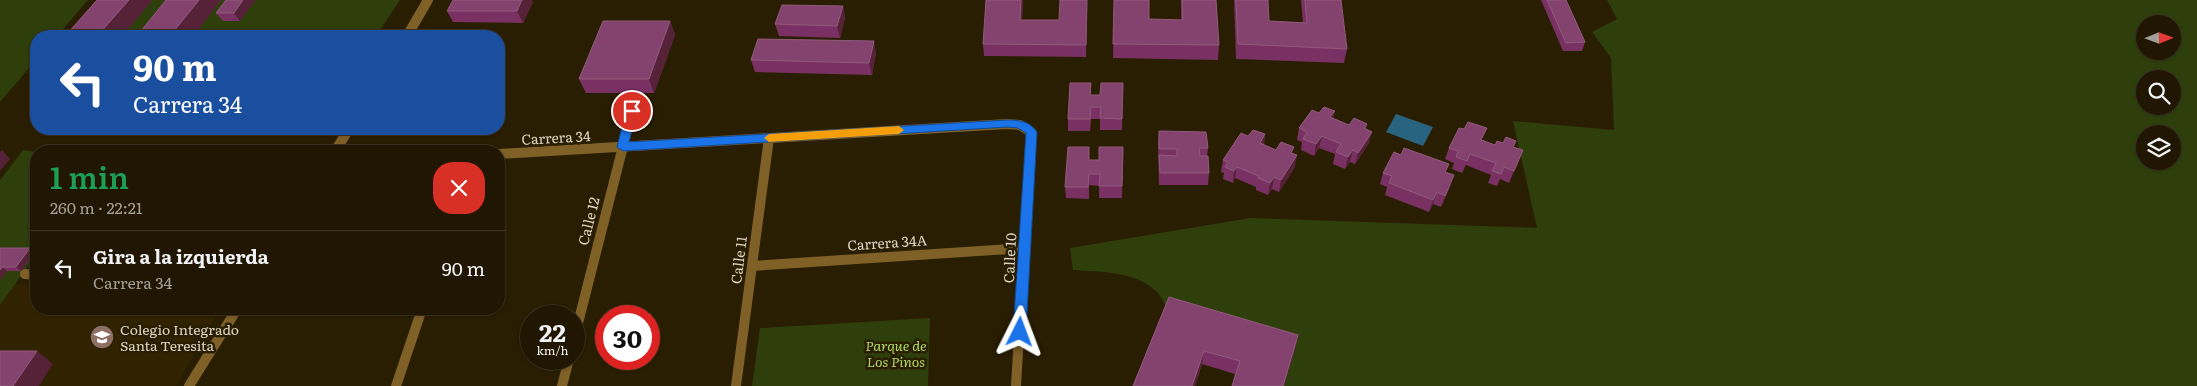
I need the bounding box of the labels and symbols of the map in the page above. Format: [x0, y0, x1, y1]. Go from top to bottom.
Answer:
north arrow [2136, 15, 2181, 60]
pin [611, 90, 653, 132]
street label: Carrera 34 [521, 125, 592, 149]
street label: Calle 12 [572, 195, 604, 247]
street label: Carrera 34A [847, 229, 928, 255]
street label: Calle 10 [998, 232, 1020, 284]
street label: Calle 11 [725, 235, 751, 285]
speed limit sign: 30 [595, 305, 660, 370]
position arrow [993, 305, 1045, 357]
place label: Colegio Integrado Santa Teresita [120, 319, 239, 355]
school or university icon: Colegio Integrado Santa Teresita [89, 324, 115, 350]
park label: Parque de Los Pinos [865, 335, 927, 371]

